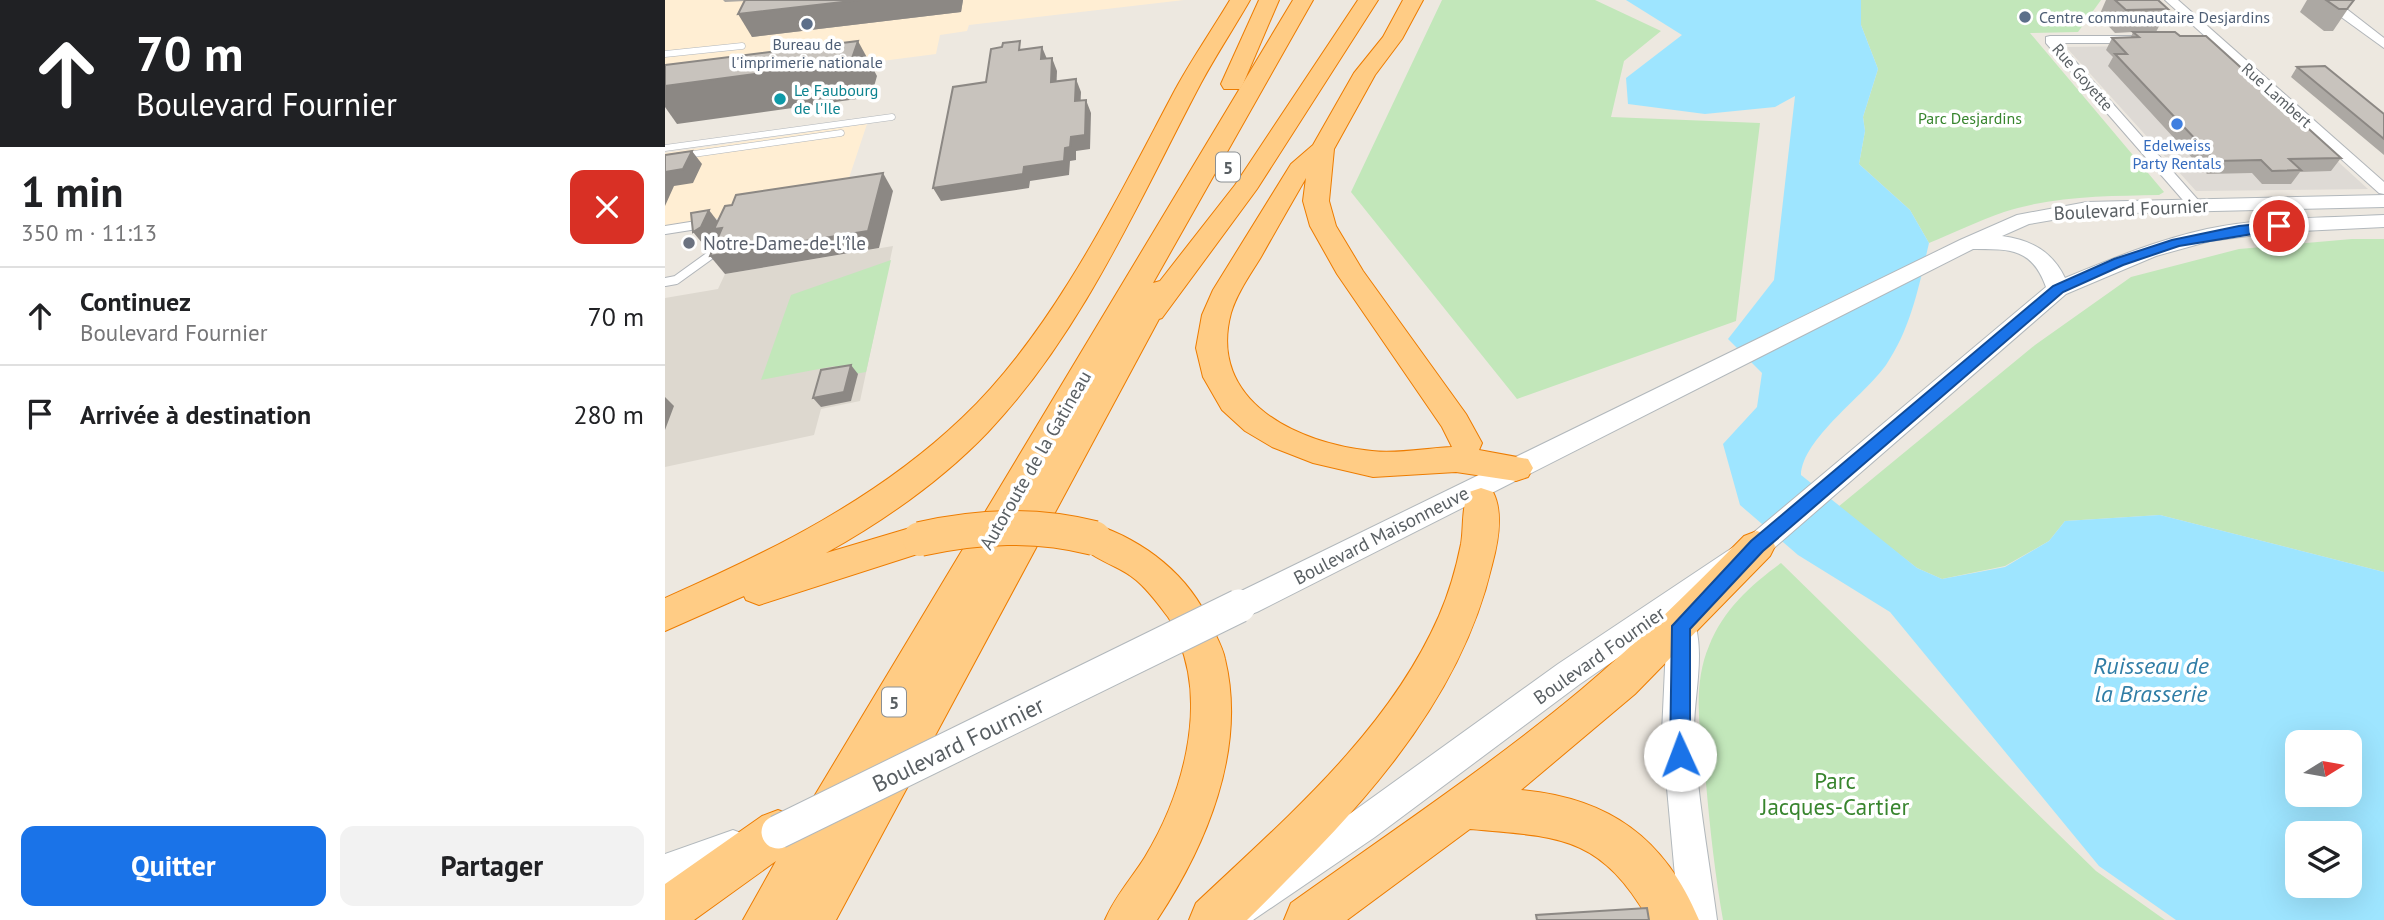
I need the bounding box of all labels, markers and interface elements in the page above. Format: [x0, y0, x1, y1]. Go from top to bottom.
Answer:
place label: Centre communautaire Desjardins [2039, 7, 2270, 27]
marker: Centre communautaire Desjardins [2017, 9, 2033, 25]
marker: Bureau de l'imprimerie nationale [799, 16, 815, 32]
text: 70 m [136, 21, 243, 85]
icon: ahead [21, 28, 112, 119]
place label: Bureau de l'imprimerie nationale [731, 34, 883, 72]
street label: Rue Goyette [2048, 39, 2118, 115]
street label: Rue Lambert [2238, 58, 2317, 132]
place label: Le Faubourg de l'Ile [794, 80, 878, 118]
text: Boulevard Fournier [136, 83, 397, 125]
marker: Le Faubourg de l'Ile [772, 91, 788, 107]
park label: Parc Desjardins [1918, 108, 2022, 128]
marker: Edelweiss Party Rentals [2169, 116, 2185, 132]
place label: Edelweiss Party Rentals [2132, 135, 2222, 173]
road number: 5 [1216, 152, 1240, 182]
text: 1 min [21, 164, 123, 219]
button: close [570, 170, 644, 244]
street label: Boulevard Fournier [2053, 193, 2210, 225]
pin [2249, 196, 2309, 256]
icon: arrive [2260, 207, 2298, 245]
text: 350 m · 11:13 [21, 218, 157, 247]
place label: Notre-Dame-de-l'île [703, 231, 866, 255]
marker: Notre-Dame-de-l'île [681, 235, 697, 251]
text: Continuez [80, 285, 191, 318]
icon: ahead [21, 297, 59, 335]
text: 70 m [588, 300, 644, 333]
text: Boulevard Fournier [80, 318, 268, 347]
street label: Autoroute de la Gatineau [974, 366, 1096, 554]
icon: arrive [21, 395, 59, 433]
text: Arrivée à destination [80, 398, 311, 431]
text: 280 m [573, 398, 644, 431]
street label: Boulevard Maisonneuve [1289, 480, 1473, 590]
street label: Boulevard Fournier [1529, 600, 1670, 709]
water label: Ruisseau de la Brasserie [2093, 650, 2209, 709]
road number: 5 [882, 688, 906, 716]
street label: Boulevard Fournier [867, 690, 1049, 798]
position arrow [1643, 718, 1717, 792]
north arrow [2285, 730, 2363, 807]
map controls [2285, 730, 2362, 898]
park label: Parc Jacques-Cartier [1760, 766, 1909, 821]
button: layers [2285, 821, 2362, 898]
button: Quitter [21, 826, 326, 906]
button: Partager [340, 826, 644, 906]

